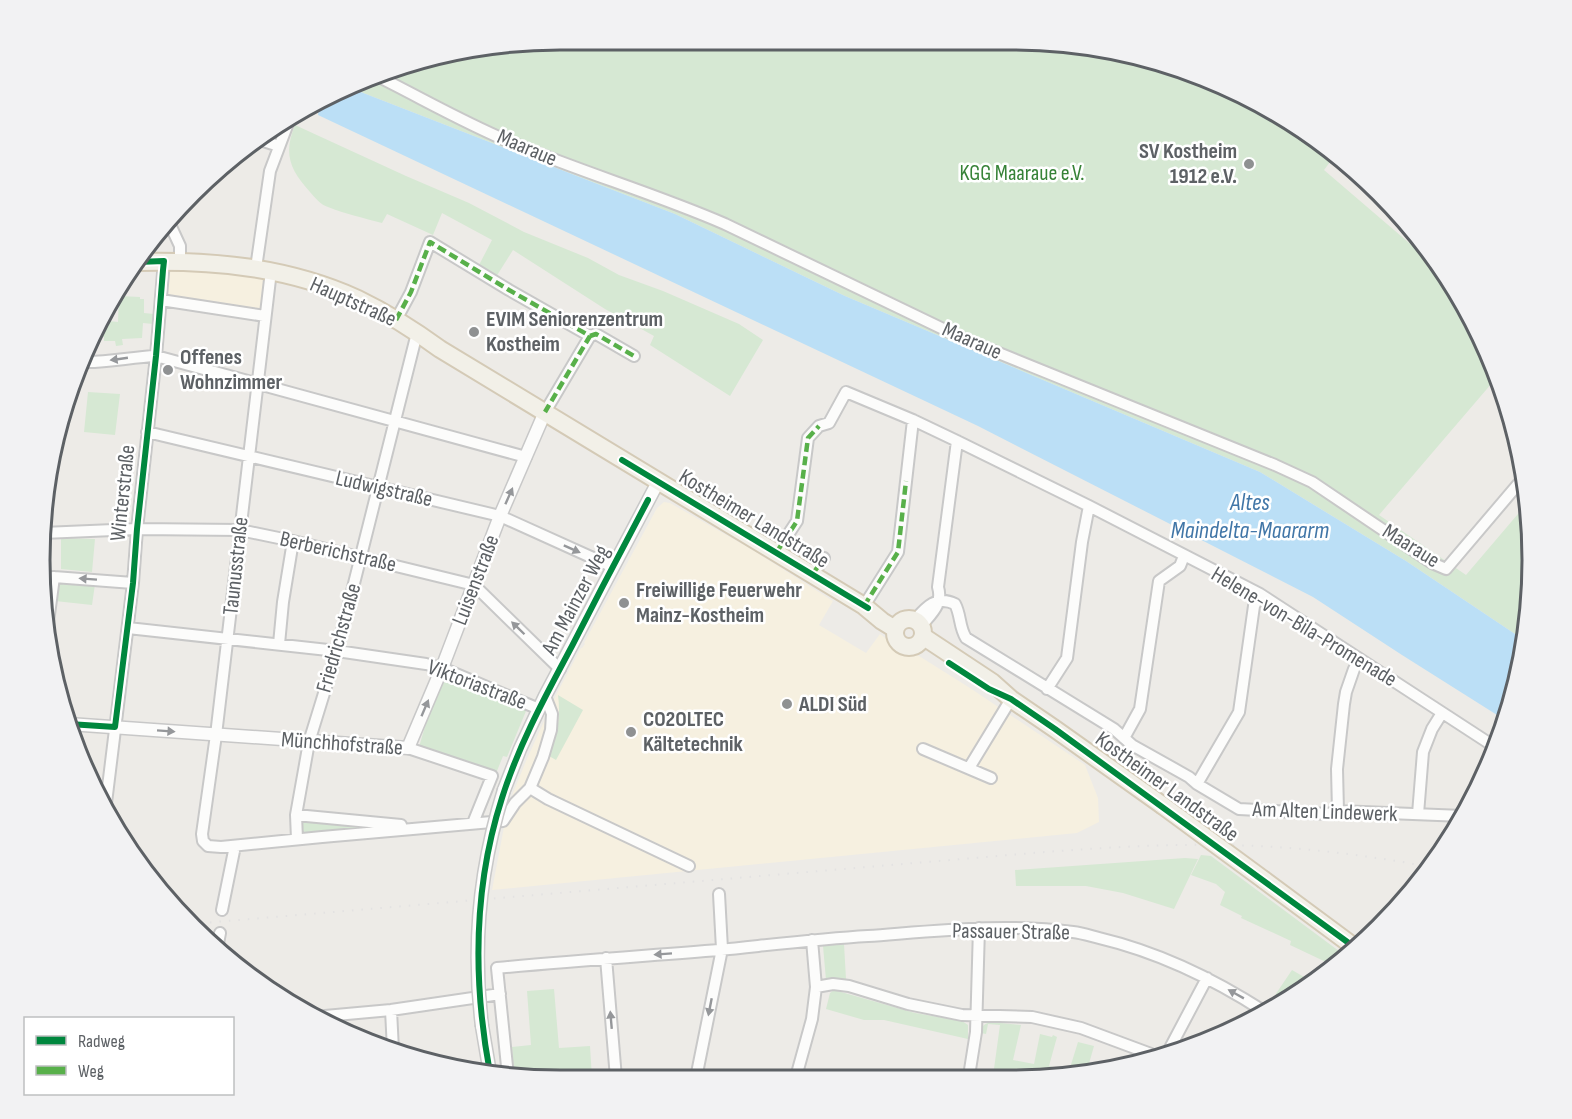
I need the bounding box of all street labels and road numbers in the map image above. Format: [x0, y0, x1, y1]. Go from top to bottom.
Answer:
street label: Maaraue [493, 123, 561, 173]
street label: Hauptstraße [306, 271, 400, 333]
street label: Maaraue [938, 316, 1006, 366]
street label: Winterstraße [105, 444, 141, 542]
street label: Kostheimer Landstraße [674, 463, 834, 575]
street label: Ludwigstraße [333, 465, 435, 513]
street label: Taunusstraße [217, 516, 255, 616]
street label: Maaraue [1377, 518, 1445, 574]
street label: Berberichstraße [277, 525, 399, 579]
street label: Luisenstraße [446, 531, 506, 629]
street label: Am Mainzer Weg [535, 540, 616, 660]
street label: Helene-von-Bila-Promenade [1206, 561, 1402, 693]
street label: Friedrichstraße [311, 580, 367, 696]
street label: Viktoriastraße [424, 654, 530, 716]
street label: Münchhofstraße [280, 726, 404, 762]
street label: Kostheimer Landstraße [1090, 726, 1244, 848]
street label: Am Alten Lindewerk [1251, 796, 1398, 828]
street label: Passauer Straße [952, 917, 1070, 947]

